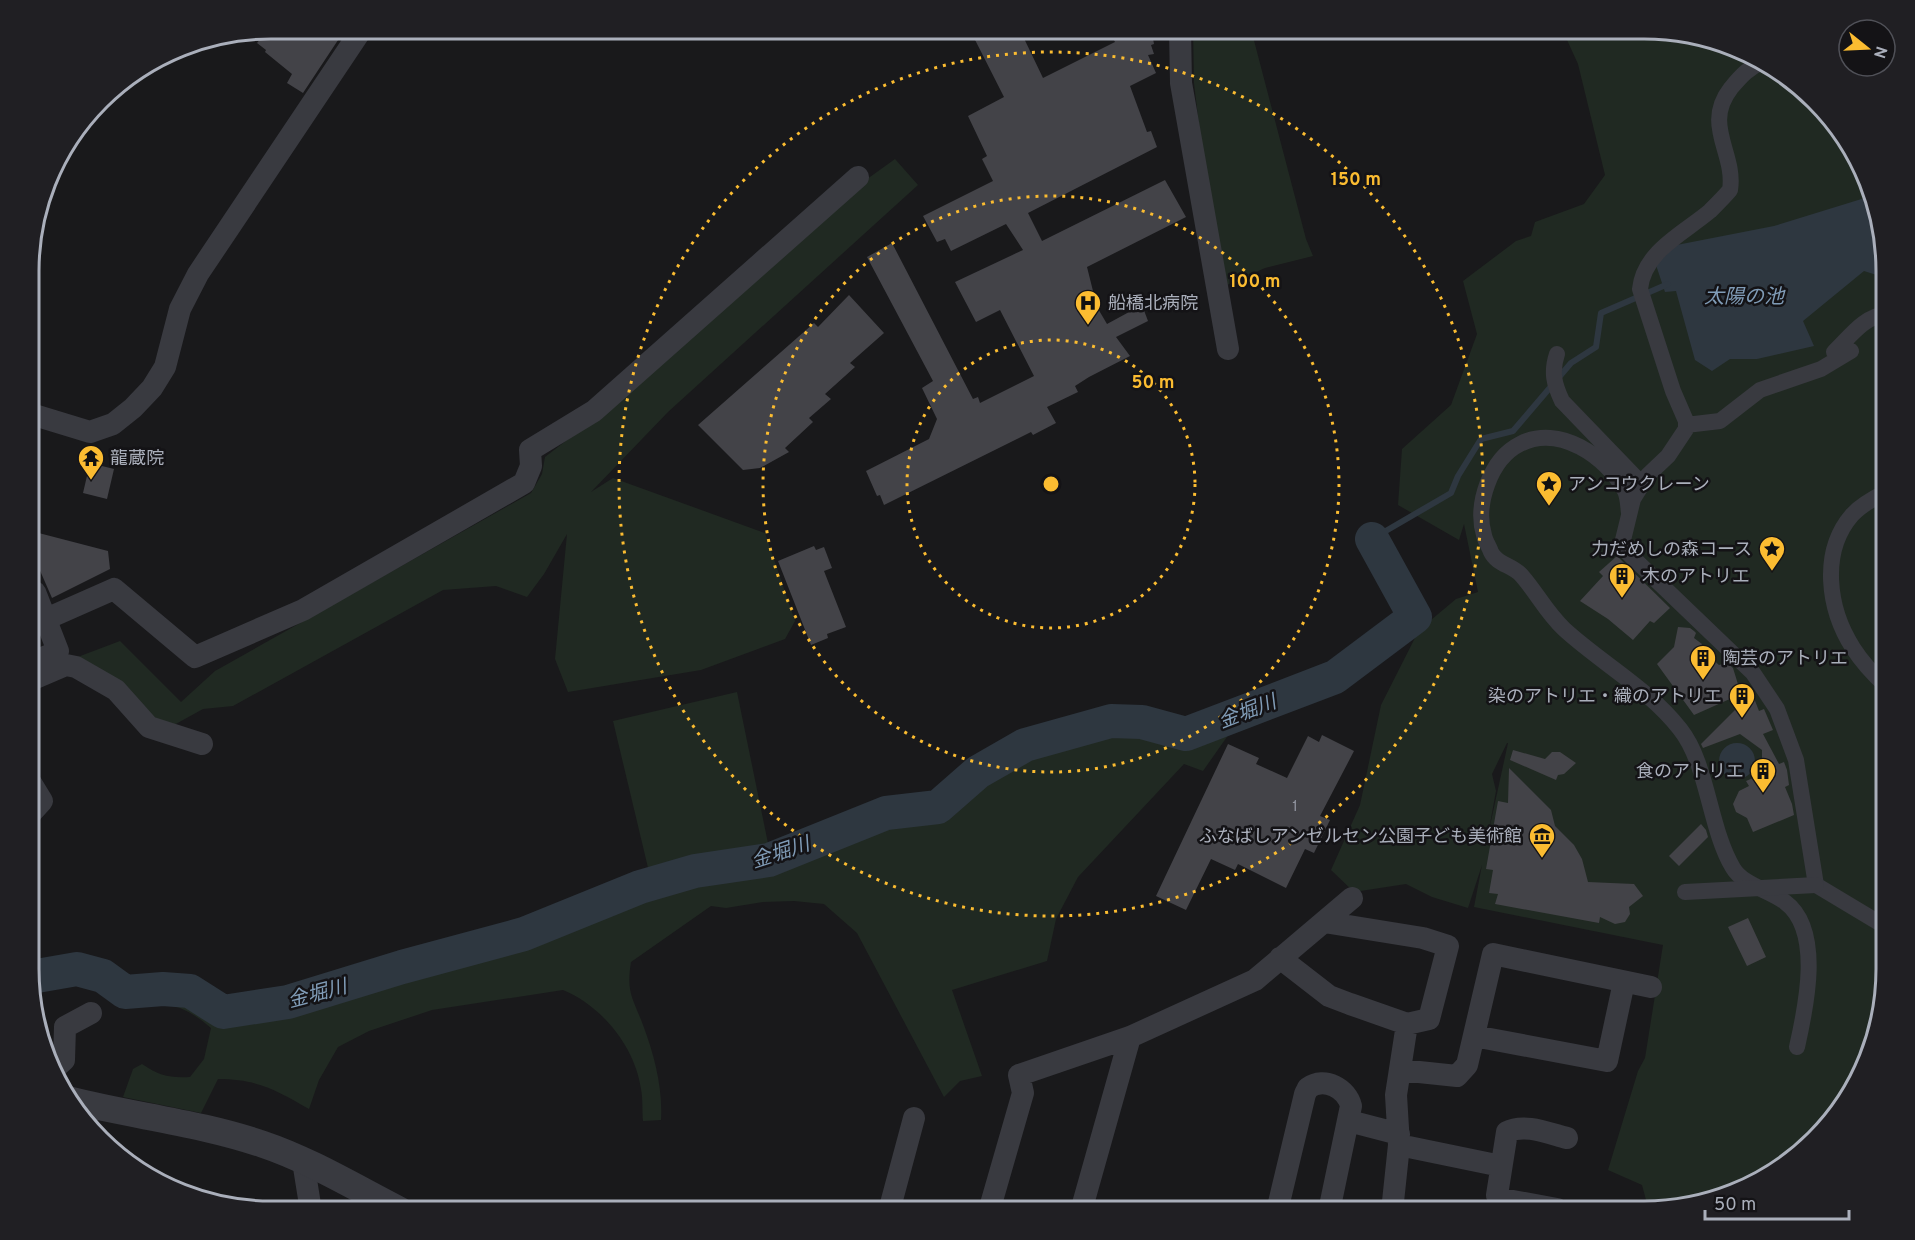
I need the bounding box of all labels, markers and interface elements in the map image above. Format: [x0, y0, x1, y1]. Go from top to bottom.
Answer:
north arrow [1837, 18, 1897, 78]
text: N [1868, 43, 1891, 61]
text: 150 m [1331, 169, 1381, 192]
text: 100 m [1229, 271, 1281, 294]
water label: 太陽の池 [1704, 285, 1786, 311]
hospital icon: 船橋北病院 [1073, 288, 1103, 326]
place label: 船橋北病院 [1108, 293, 1198, 316]
text: 50 m [1131, 372, 1175, 395]
temple icon: 龍蔵院 [76, 443, 106, 481]
place label: 龍蔵院 [110, 448, 164, 471]
place icon: アンコウクレーン [1534, 469, 1564, 507]
centre of rings [1041, 474, 1061, 494]
place label: アンコウクレーン [1568, 474, 1710, 497]
place icon: 力だめしの森コース [1757, 534, 1787, 572]
place label: 力だめしの森コース [1591, 539, 1752, 562]
building icon: 木のアトリエ [1607, 561, 1637, 599]
place label: 木のアトリエ [1642, 566, 1750, 589]
building icon: 陶芸のアトリエ [1688, 643, 1718, 681]
place label: 陶芸のアトリエ [1722, 648, 1848, 671]
building icon: 染のアトリエ・織のアトリエ [1727, 681, 1757, 719]
place label: 染のアトリエ・織のアトリエ [1488, 686, 1722, 709]
water label: 金堀川 [1215, 689, 1282, 736]
building icon: 食のアトリエ [1748, 756, 1778, 794]
place label: 食のアトリエ [1636, 761, 1744, 784]
house number: 1 [1292, 798, 1298, 817]
museum icon: ふなばしアンゼルセン公園子ども美術館 [1527, 821, 1557, 859]
place label: ふなばしアンゼルセン公園子ども美術館 [1199, 826, 1522, 849]
water label: 金堀川 [748, 832, 815, 876]
water label: 金堀川 [285, 974, 352, 1015]
scale bar [1705, 1183, 1849, 1221]
text: 50 m [1714, 1194, 1756, 1217]

